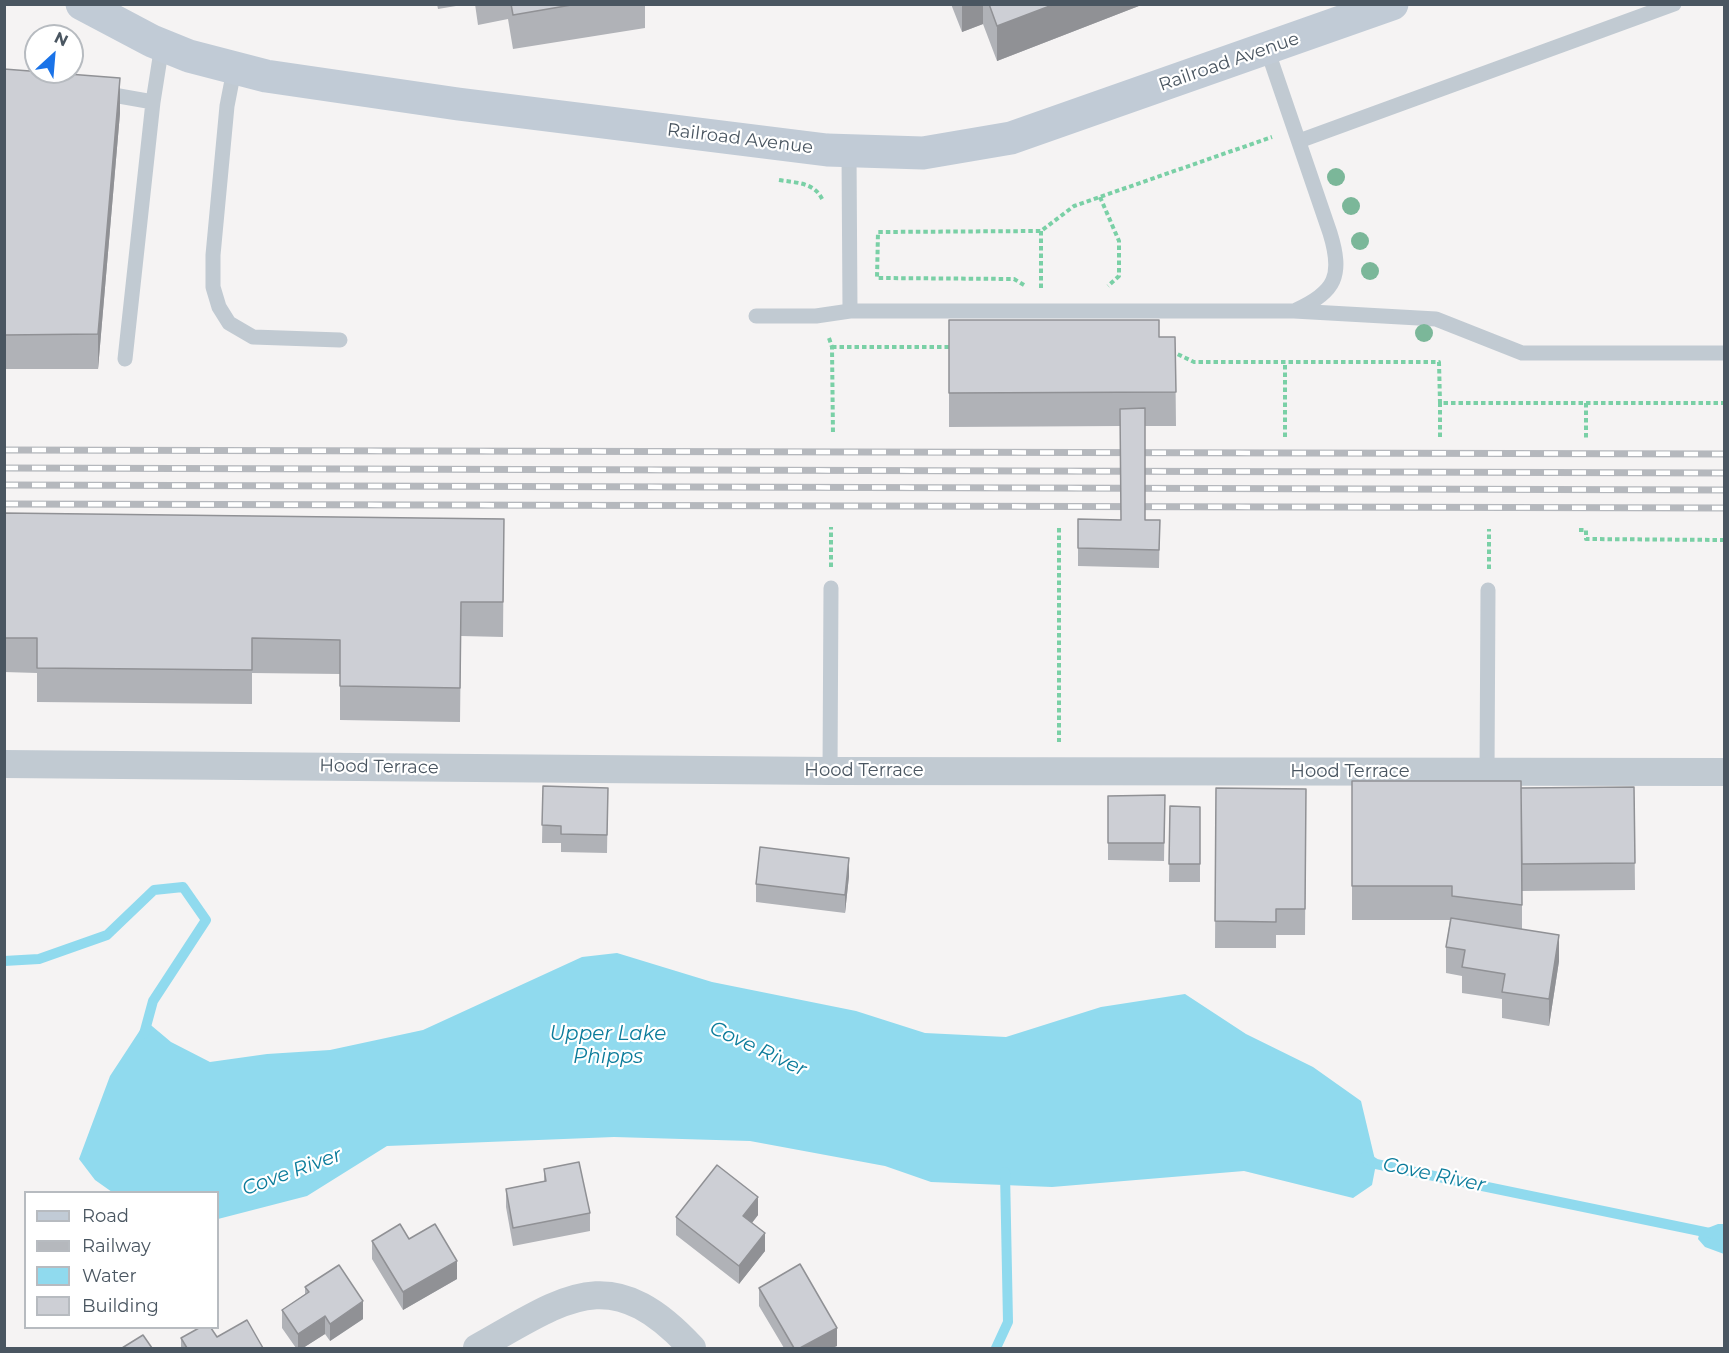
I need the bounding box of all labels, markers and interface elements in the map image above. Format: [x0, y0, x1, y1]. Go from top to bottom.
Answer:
north arrow [24, 24, 84, 84]
text: N [51, 28, 71, 51]
street label: Railroad Avenue [1156, 28, 1302, 96]
street label: Railroad Avenue [666, 119, 814, 159]
street label: Hood Terrace [319, 755, 439, 779]
street label: Hood Terrace [804, 760, 924, 782]
street label: Hood Terrace [1290, 761, 1410, 783]
water label: Cove River [706, 1016, 810, 1082]
water label: Upper Lake Phipps [550, 1022, 666, 1069]
water label: Cove River [239, 1143, 345, 1201]
water label: Cove River [1380, 1152, 1488, 1198]
legend [24, 1191, 219, 1329]
text: Road [82, 1205, 129, 1227]
text: Railway [82, 1235, 151, 1257]
text: Water [82, 1265, 137, 1287]
text: Building [82, 1295, 159, 1317]

